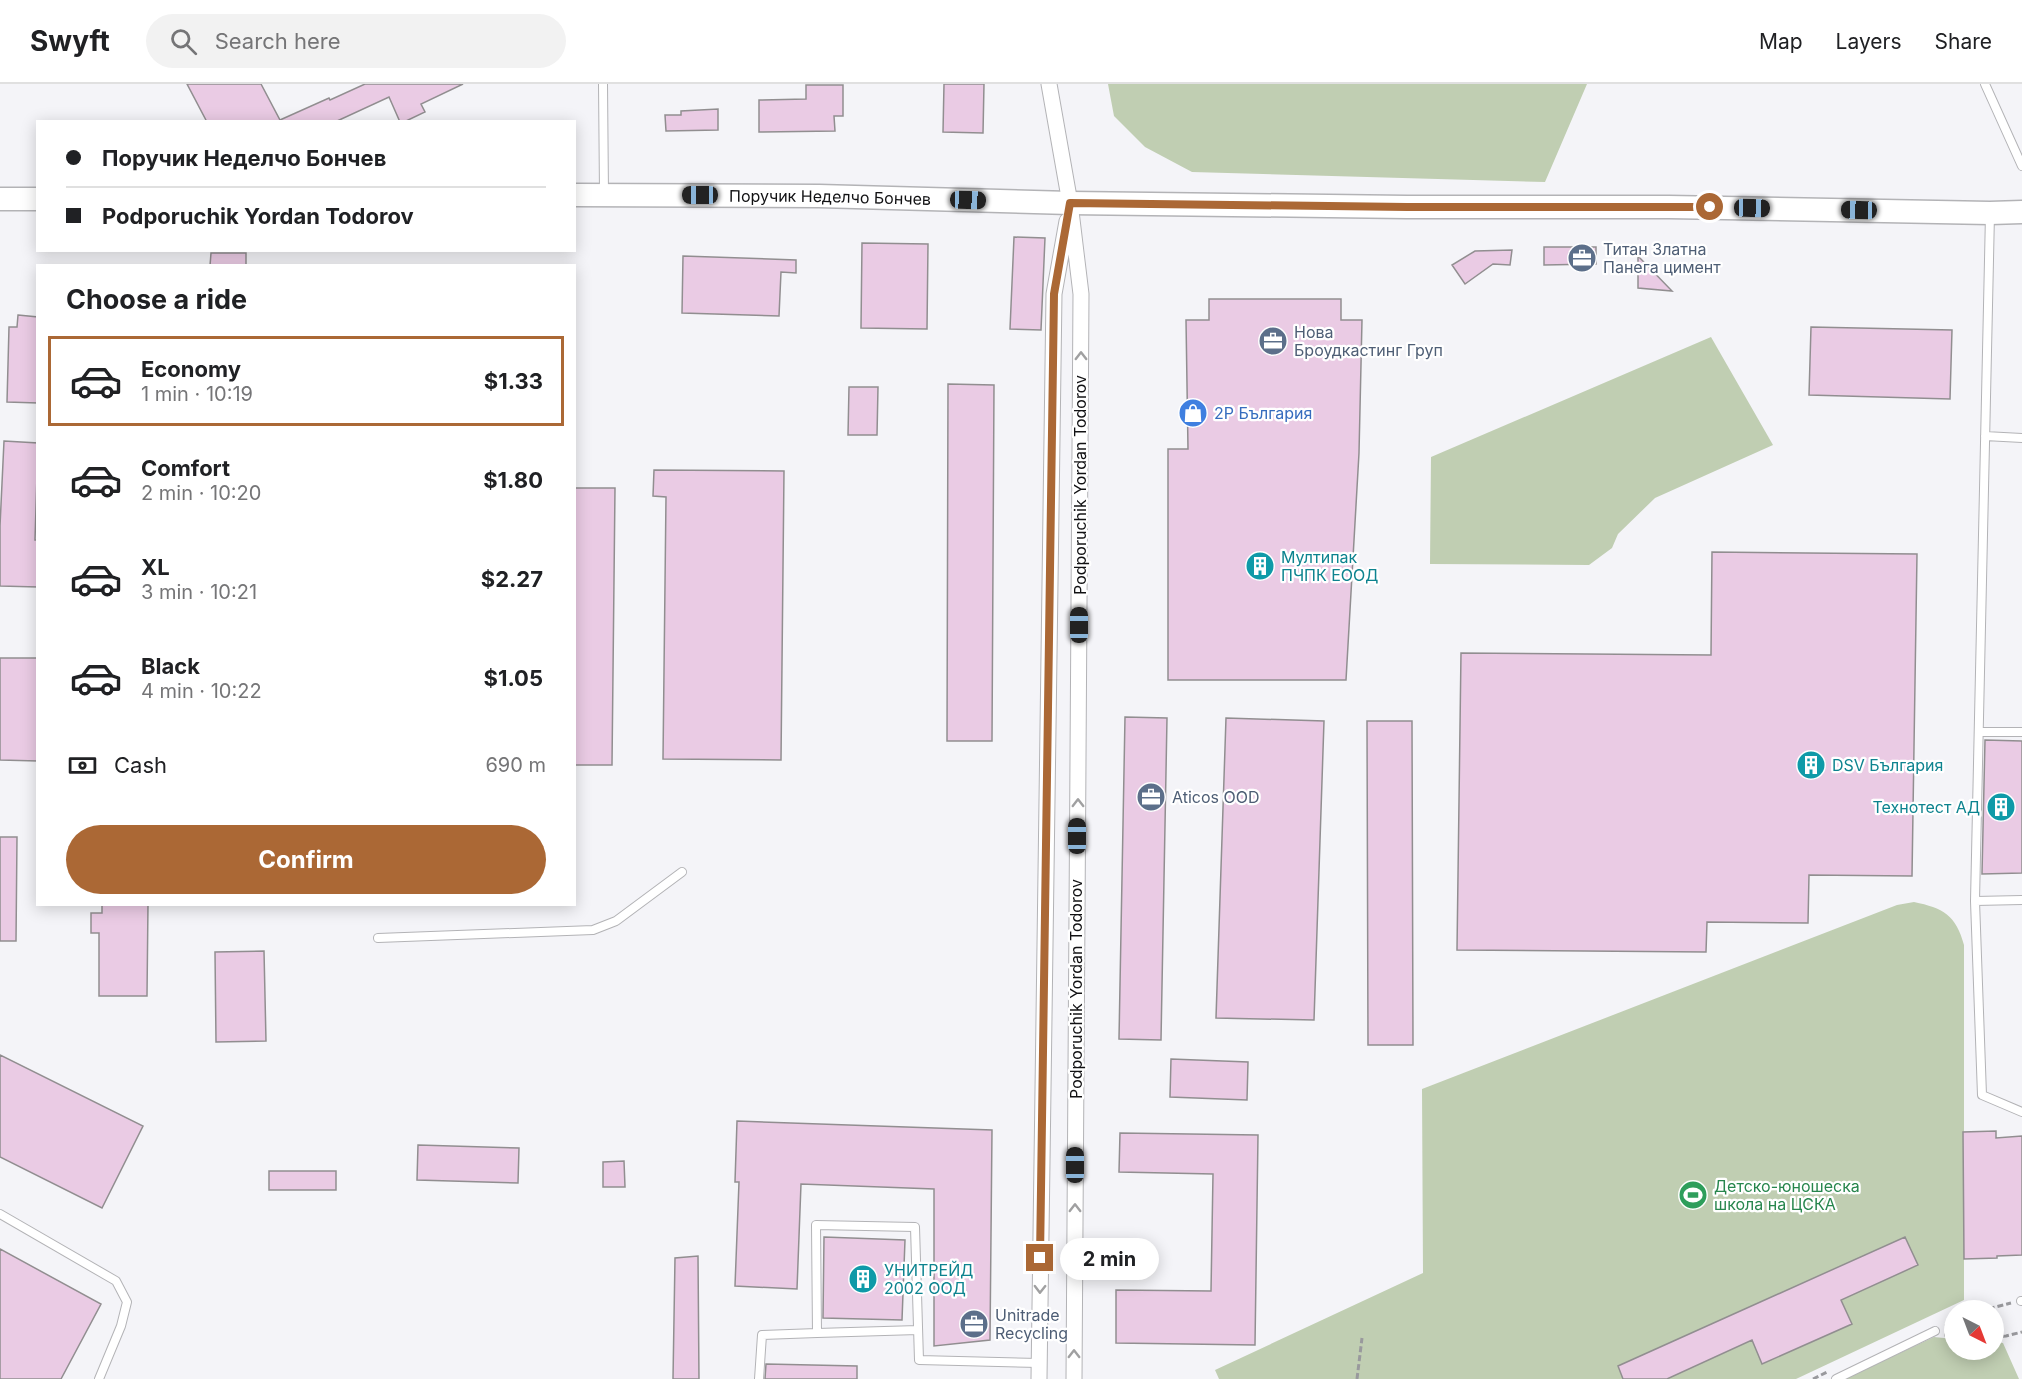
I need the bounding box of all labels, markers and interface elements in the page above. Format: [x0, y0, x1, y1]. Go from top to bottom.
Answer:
search box [146, 14, 566, 68]
text: Swyft [30, 24, 110, 58]
icon: search [167, 25, 200, 58]
text: Search here [215, 28, 340, 54]
text: Map [1759, 29, 1803, 54]
text: Layers [1836, 29, 1902, 54]
text: Share [1935, 29, 1992, 54]
text: Поручик Неделчо Бончев [102, 145, 386, 171]
car [682, 186, 718, 204]
street label: Поручик Неделчо Бончев [729, 186, 931, 209]
car [950, 190, 986, 210]
route start [1696, 193, 1723, 220]
car [1734, 199, 1770, 217]
car [1841, 201, 1877, 219]
text: Podporuchik Yordan Todorov [102, 203, 414, 229]
place label: Титан Златна Панега цимент [1603, 239, 1721, 277]
office icon: Титан Златна Панега цимент [1566, 242, 1598, 274]
text: Choose a ride [66, 283, 247, 316]
place label: Нова Броудкастинг Груп [1294, 322, 1443, 360]
office icon: Нова Броудкастинг Груп [1257, 325, 1289, 357]
one-way arrow [1075, 351, 1087, 360]
icon: car [69, 354, 123, 408]
text: Economy [141, 356, 241, 382]
text: $1.33 [484, 368, 543, 394]
street label: Podporuchik Yordan Todorov [1070, 375, 1090, 595]
text: 1 min · 10:19 [141, 382, 253, 406]
shop icon: 2Р България [1177, 397, 1209, 429]
place label: 2Р България [1214, 403, 1312, 423]
icon: car [69, 453, 123, 507]
text: Comfort [141, 455, 230, 481]
text: $1.80 [483, 467, 543, 493]
text: 2 min · 10:20 [141, 481, 261, 505]
place label: Мултипак ПЧПК ЕООД [1281, 547, 1378, 585]
building icon: Мултипак ПЧПК ЕООД [1244, 550, 1276, 582]
icon: car [69, 552, 123, 606]
text: XL [141, 554, 170, 580]
text: $2.27 [481, 566, 543, 592]
text: 3 min · 10:21 [141, 580, 257, 604]
car [1070, 607, 1088, 643]
icon: car [69, 651, 123, 705]
text: Black [141, 653, 200, 679]
text: $1.05 [484, 665, 543, 691]
text: 4 min · 10:22 [141, 679, 262, 703]
icon: cash [66, 749, 99, 782]
building icon: DSV България [1795, 749, 1827, 781]
text: Cash [114, 752, 167, 778]
text: 690 m [485, 753, 546, 777]
place label: DSV България [1832, 755, 1943, 775]
office icon: Aticos OOD [1135, 781, 1167, 813]
place label: Aticos OOD [1172, 787, 1260, 807]
building icon: Технотест АД [1985, 791, 2017, 823]
place label: Технотест АД [1872, 797, 1980, 817]
one-way arrow [1072, 798, 1084, 807]
car [1068, 818, 1086, 854]
button: Confirm [66, 825, 546, 894]
street label: Podporuchik Yordan Todorov [1066, 879, 1086, 1099]
car [1066, 1147, 1084, 1183]
place label: Детско-юношеска школа на ЦСКА [1714, 1176, 1860, 1214]
sports icon: Детско-юношеска школа на ЦСКА [1677, 1179, 1709, 1211]
one-way arrow [1069, 1203, 1081, 1212]
callout: 2 min [1061, 1237, 1160, 1279]
route end [1026, 1244, 1053, 1271]
text: 2 min [1083, 1247, 1136, 1271]
place label: УНИТРЕЙД 2002 ООД [884, 1260, 973, 1298]
building icon: УНИТРЕЙД 2002 ООД [847, 1263, 879, 1295]
one-way arrow [1034, 1285, 1046, 1294]
north arrow [1944, 1300, 2004, 1360]
map controls [1944, 1300, 2004, 1360]
place label: Unitrade Recycling [995, 1305, 1068, 1343]
office icon: Unitrade Recycling [958, 1308, 990, 1340]
one-way arrow [1068, 1350, 1080, 1359]

